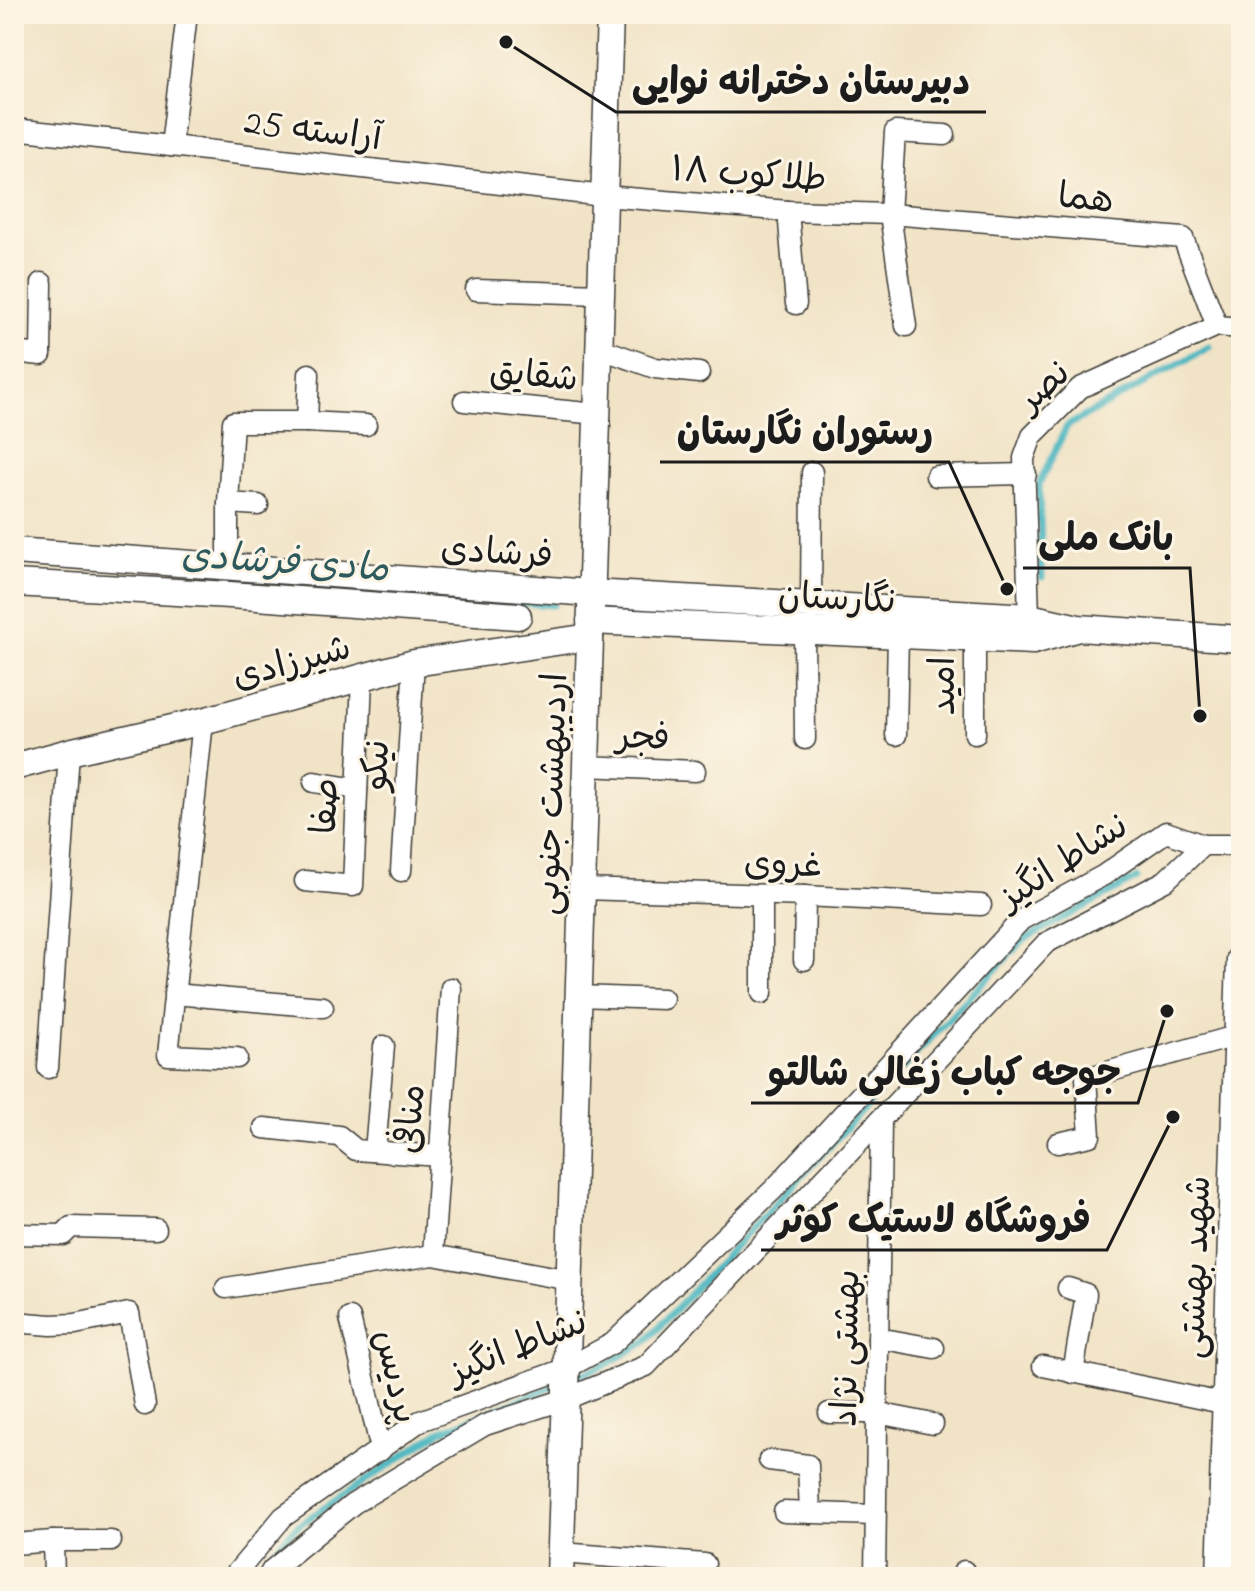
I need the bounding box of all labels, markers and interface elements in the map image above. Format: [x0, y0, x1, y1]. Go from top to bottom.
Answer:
callout: دبیرستان دخترانه نوایی [616, 50, 986, 112]
text: دبیرستان دخترانه نوایی [632, 57, 970, 113]
street label: آراسته 25 [241, 98, 386, 167]
street label: طلاکوب ۱۸ [669, 145, 828, 208]
street label: هما [1055, 172, 1116, 229]
street label: شقایق [487, 347, 580, 408]
street label: نصر [1004, 349, 1084, 429]
callout: رستوران نگارستان [660, 400, 949, 462]
text: رستوران نگارستان [677, 407, 933, 463]
callout: بانک ملی [1023, 506, 1190, 568]
text: بانک ملی [1038, 513, 1174, 569]
street label: فرشادی [439, 524, 555, 585]
water label: مادی فرشادی [179, 529, 390, 599]
street label: نگارستان [776, 571, 897, 630]
street label: شیرزادی [227, 623, 357, 706]
street label: امید [919, 656, 972, 716]
street label: اردیبهشت جنوبی [523, 672, 584, 916]
street label: فجر [612, 712, 671, 767]
street label: نیکو [351, 739, 406, 795]
street label: صفا [300, 777, 355, 835]
street label: نشاط انگیز [986, 802, 1140, 927]
street label: غروی [743, 839, 823, 894]
callout: جوجه کباب زغالی شالتو [751, 1041, 1138, 1103]
text: جوجه کباب زغالی شالتو [765, 1048, 1121, 1104]
street label: منافی [384, 1083, 441, 1156]
street label: شهید بهشتی [1168, 1175, 1227, 1360]
callout: فروشگاه لاستیک کوثر [761, 1188, 1107, 1250]
text: فروشگاه لاستیک کوثر [774, 1195, 1091, 1251]
street label: بهشتی نژاد [821, 1269, 876, 1427]
street label: نشاط انگیز [438, 1297, 596, 1402]
street label: پردیس [357, 1325, 430, 1429]

